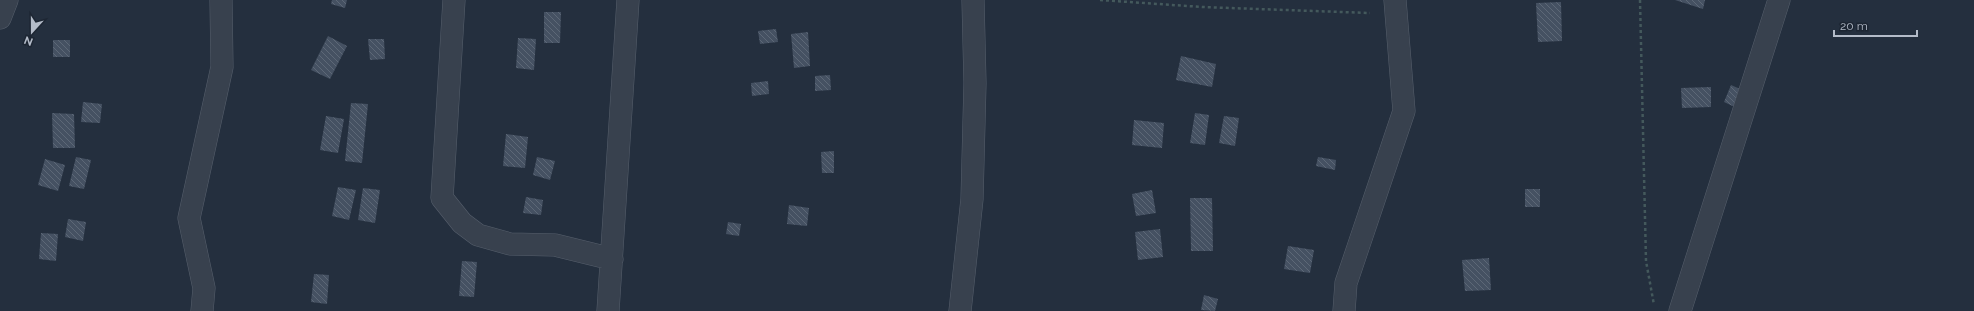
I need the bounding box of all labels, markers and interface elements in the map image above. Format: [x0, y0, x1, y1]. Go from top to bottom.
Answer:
north arrow [12, 12, 52, 52]
scale bar [1834, 12, 1917, 38]
text: 20 m [1840, 19, 1868, 33]
text: N [22, 33, 35, 48]

